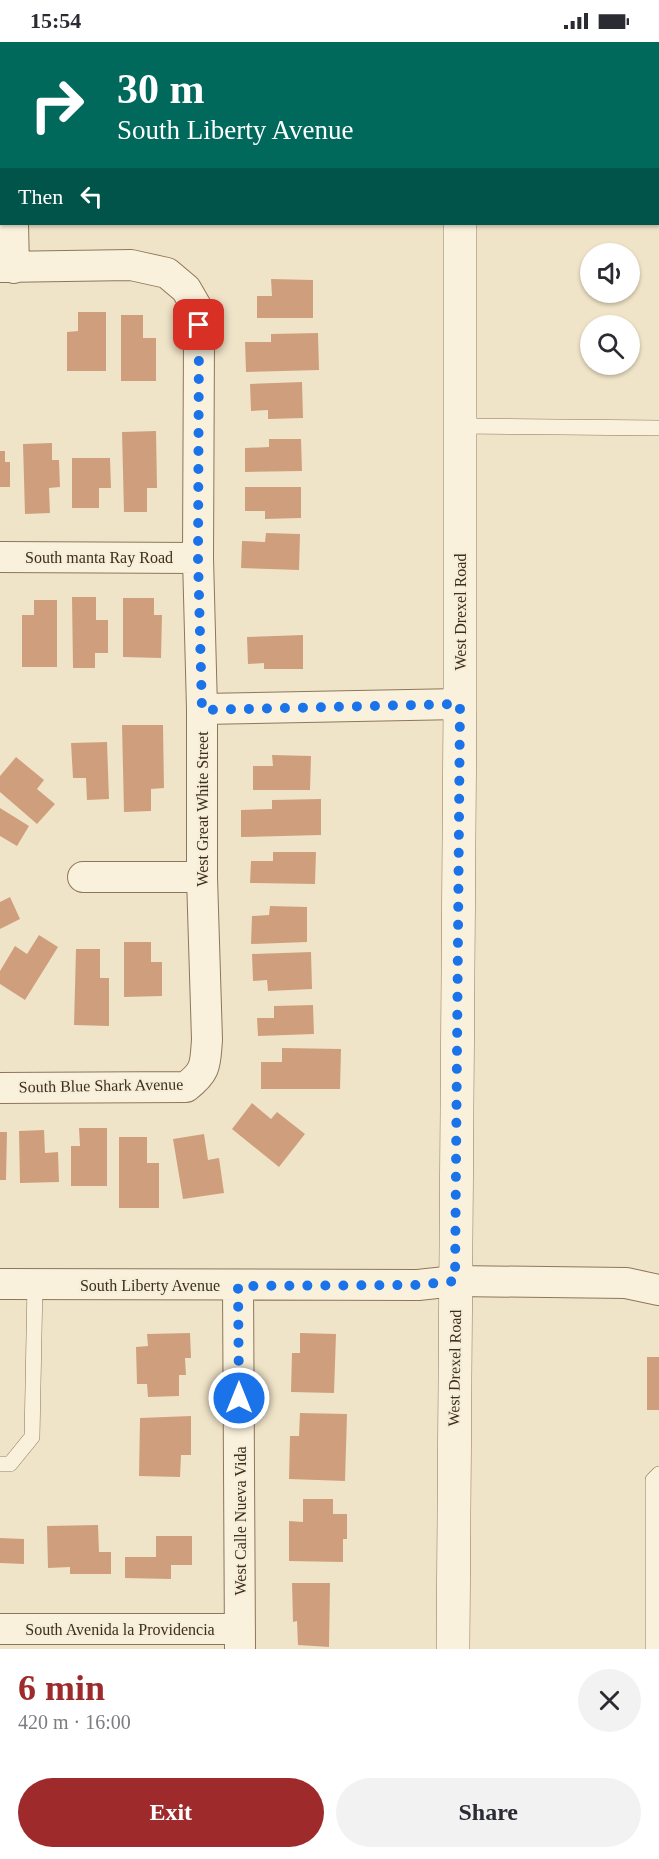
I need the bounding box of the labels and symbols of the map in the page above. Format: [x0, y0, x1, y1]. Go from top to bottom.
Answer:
pin [173, 299, 224, 350]
street label: South manta Ray Road [25, 549, 173, 567]
street label: West Drexel Road [452, 554, 469, 670]
street label: West Great White Street [194, 731, 211, 887]
street label: South Blue Shark Avenue [19, 1076, 183, 1095]
street label: South Liberty Avenue [80, 1277, 220, 1295]
street label: West Drexel Road [445, 1309, 464, 1427]
position arrow [207, 1366, 271, 1430]
street label: West Calle Nueva Vida [232, 1447, 249, 1595]
street label: South Avenida la Providencia [25, 1621, 215, 1638]

